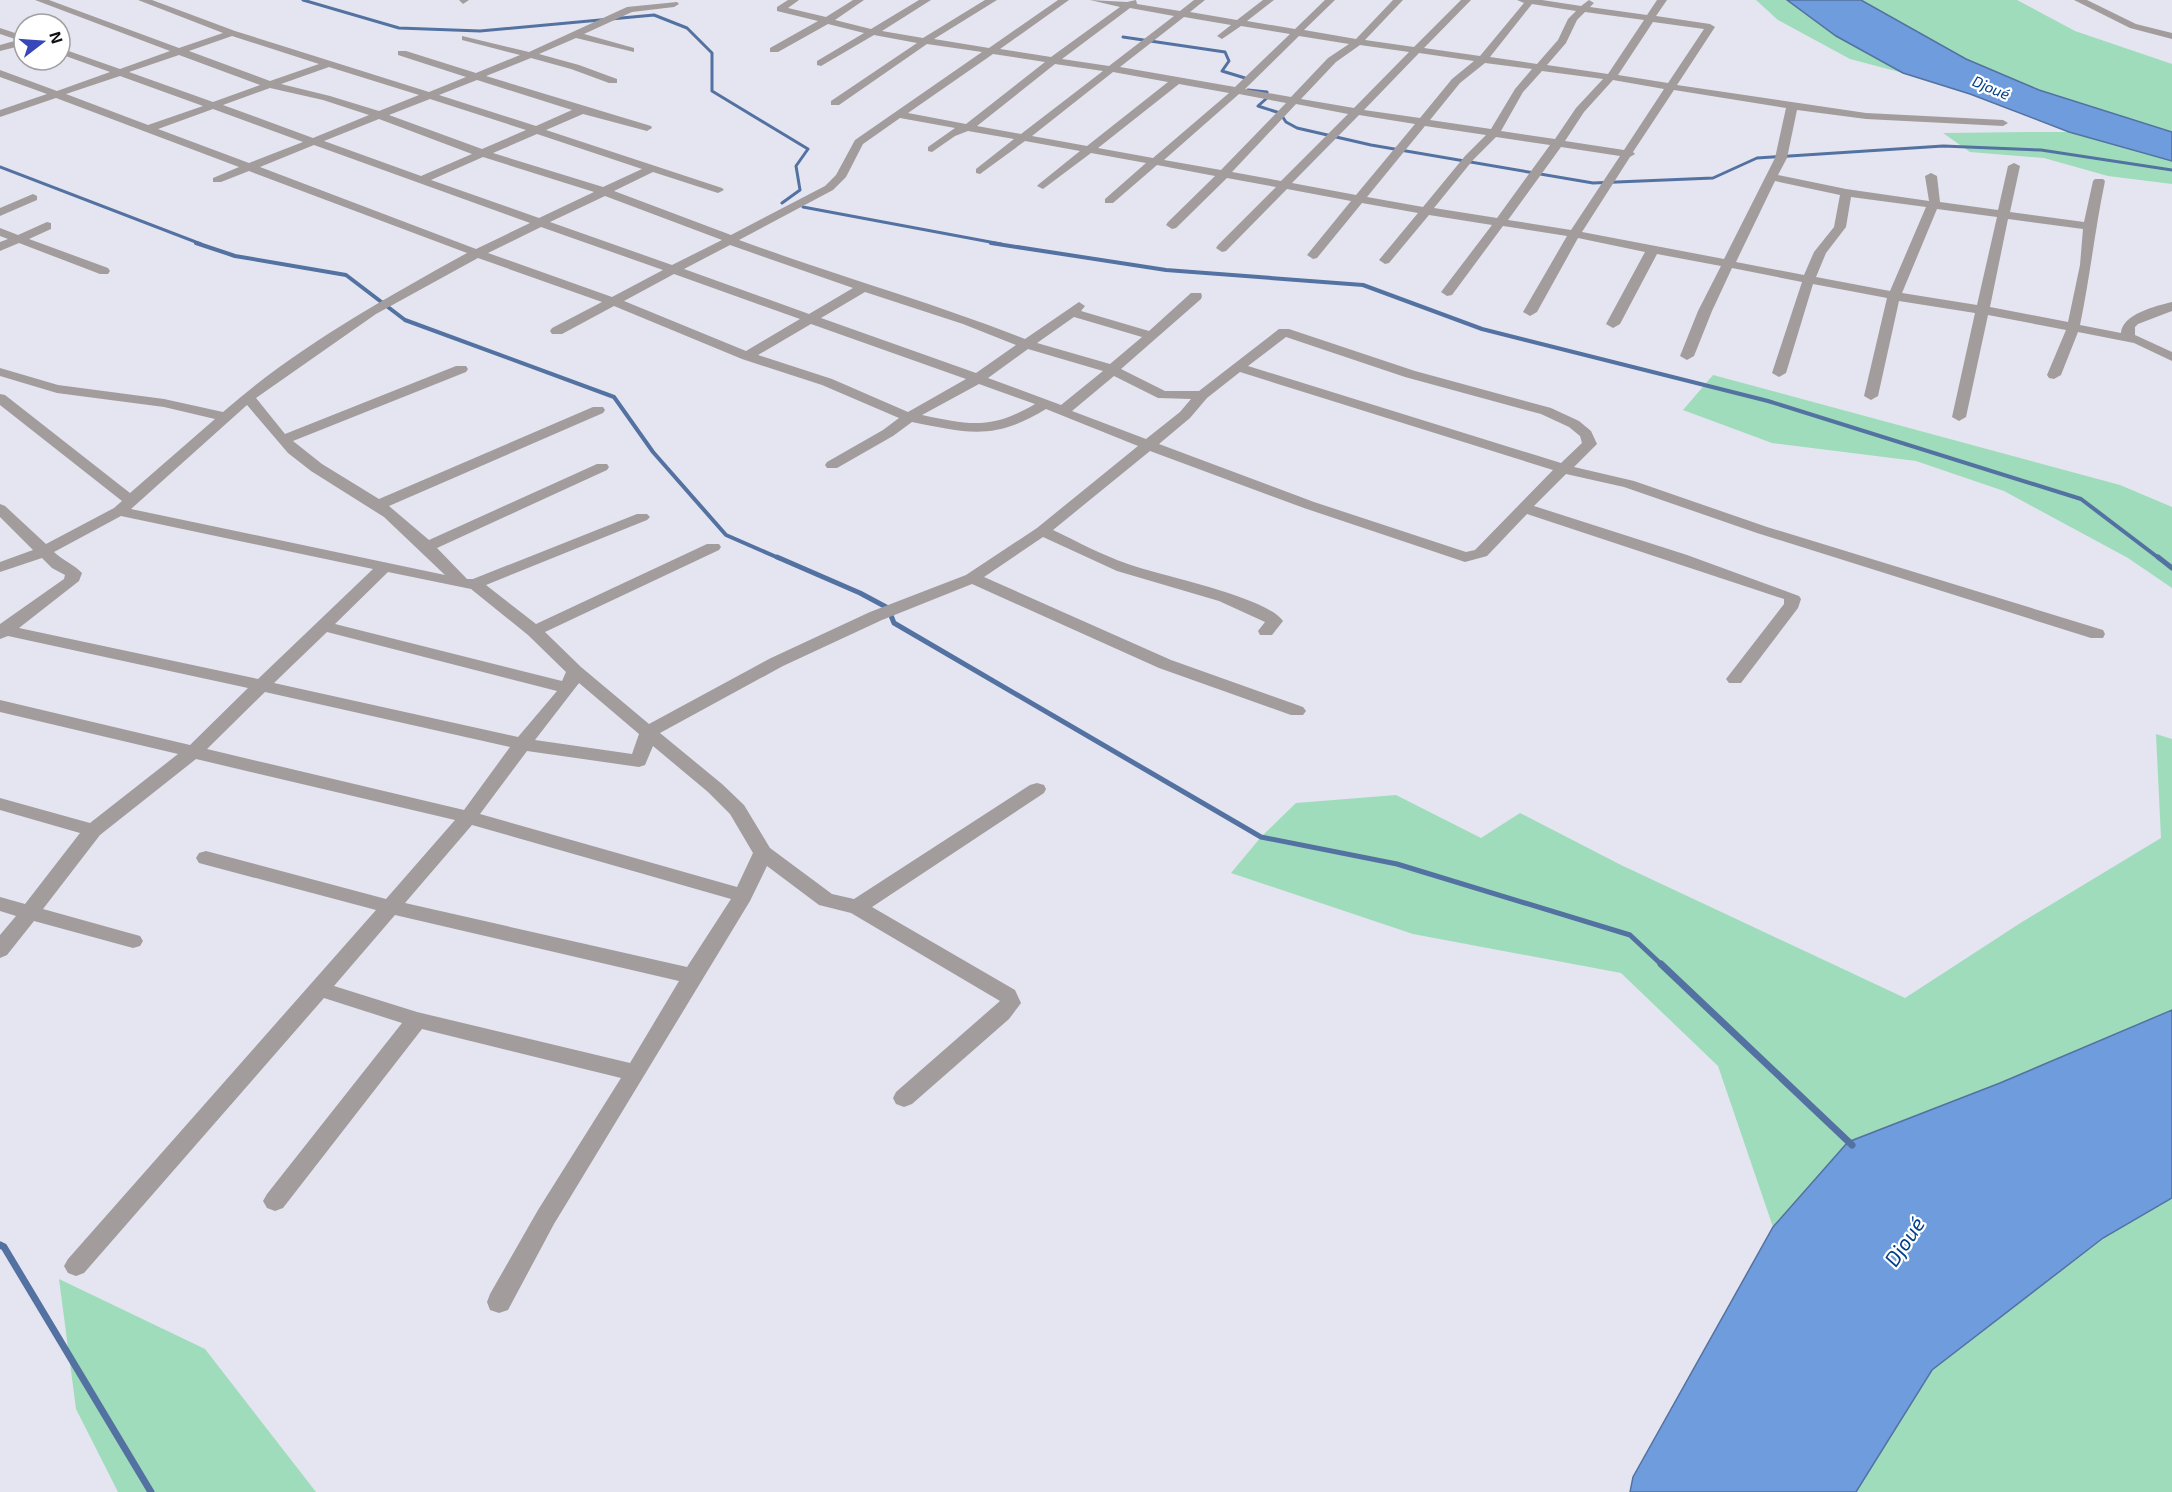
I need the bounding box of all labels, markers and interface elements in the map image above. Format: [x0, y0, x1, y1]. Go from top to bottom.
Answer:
north arrow [12, 12, 72, 72]
text: N [46, 29, 68, 46]
water label: Djoué [1970, 71, 2013, 104]
water label: Djoué [1878, 1212, 1930, 1271]

